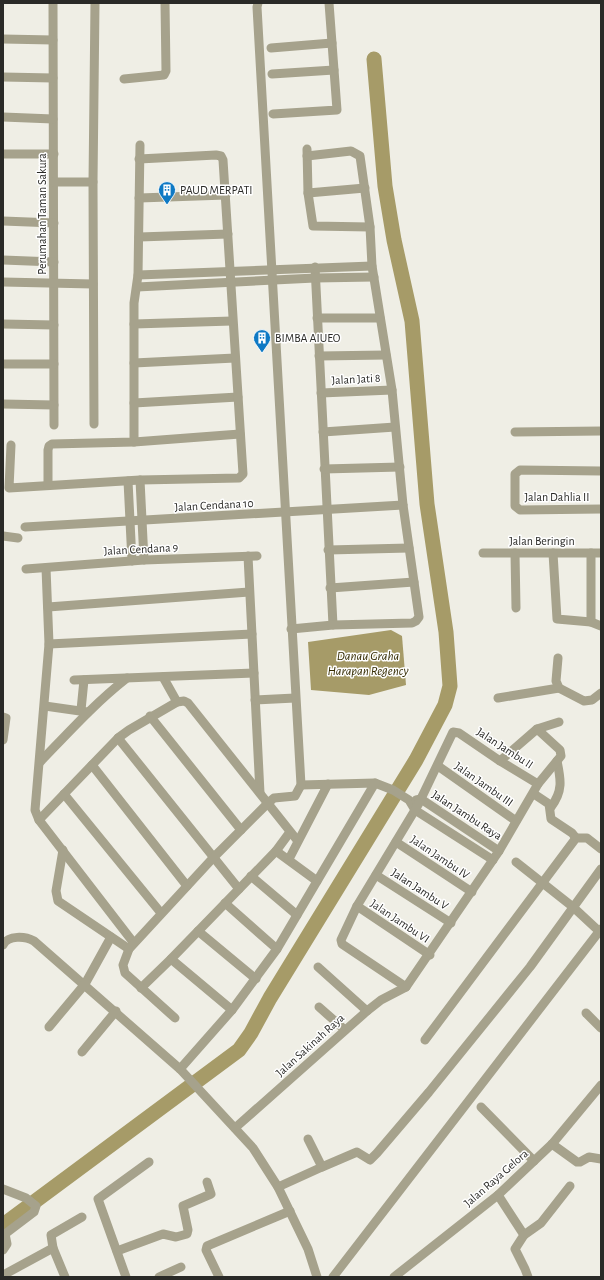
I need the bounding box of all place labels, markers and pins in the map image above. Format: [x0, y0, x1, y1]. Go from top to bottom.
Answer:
building icon: PAUD MERPATI [157, 180, 177, 205]
place label: PAUD MERPATI [180, 184, 253, 196]
building icon: BIMBA AIUEO [252, 328, 272, 353]
place label: BIMBA AIUEO [275, 332, 341, 344]

